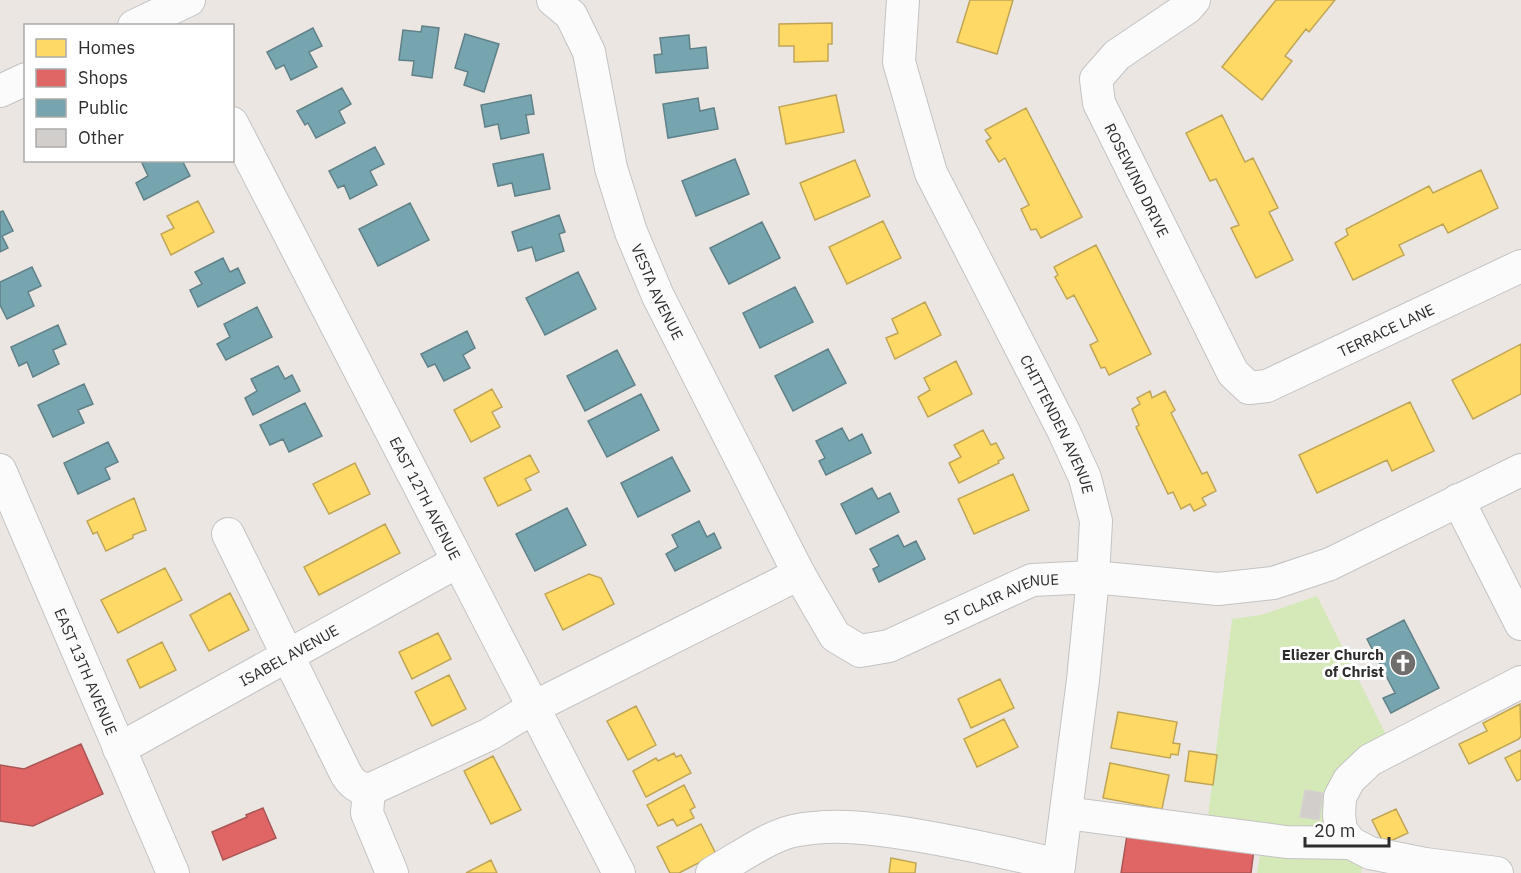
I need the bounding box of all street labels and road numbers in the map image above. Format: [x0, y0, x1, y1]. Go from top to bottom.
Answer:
street label: ROSEWIND DRIVE [1101, 120, 1173, 240]
street label: VESTA AVENUE [627, 241, 688, 343]
street label: TERRACE LANE [1335, 299, 1437, 361]
street label: CHITTENDEN AVENUE [1016, 351, 1098, 496]
street label: EAST 12TH AVENUE [386, 433, 465, 563]
street label: ST CLAIR AVENUE [941, 569, 1059, 629]
street label: EAST 13TH AVENUE [51, 605, 122, 738]
street label: ISABEL AVENUE [236, 620, 342, 690]

